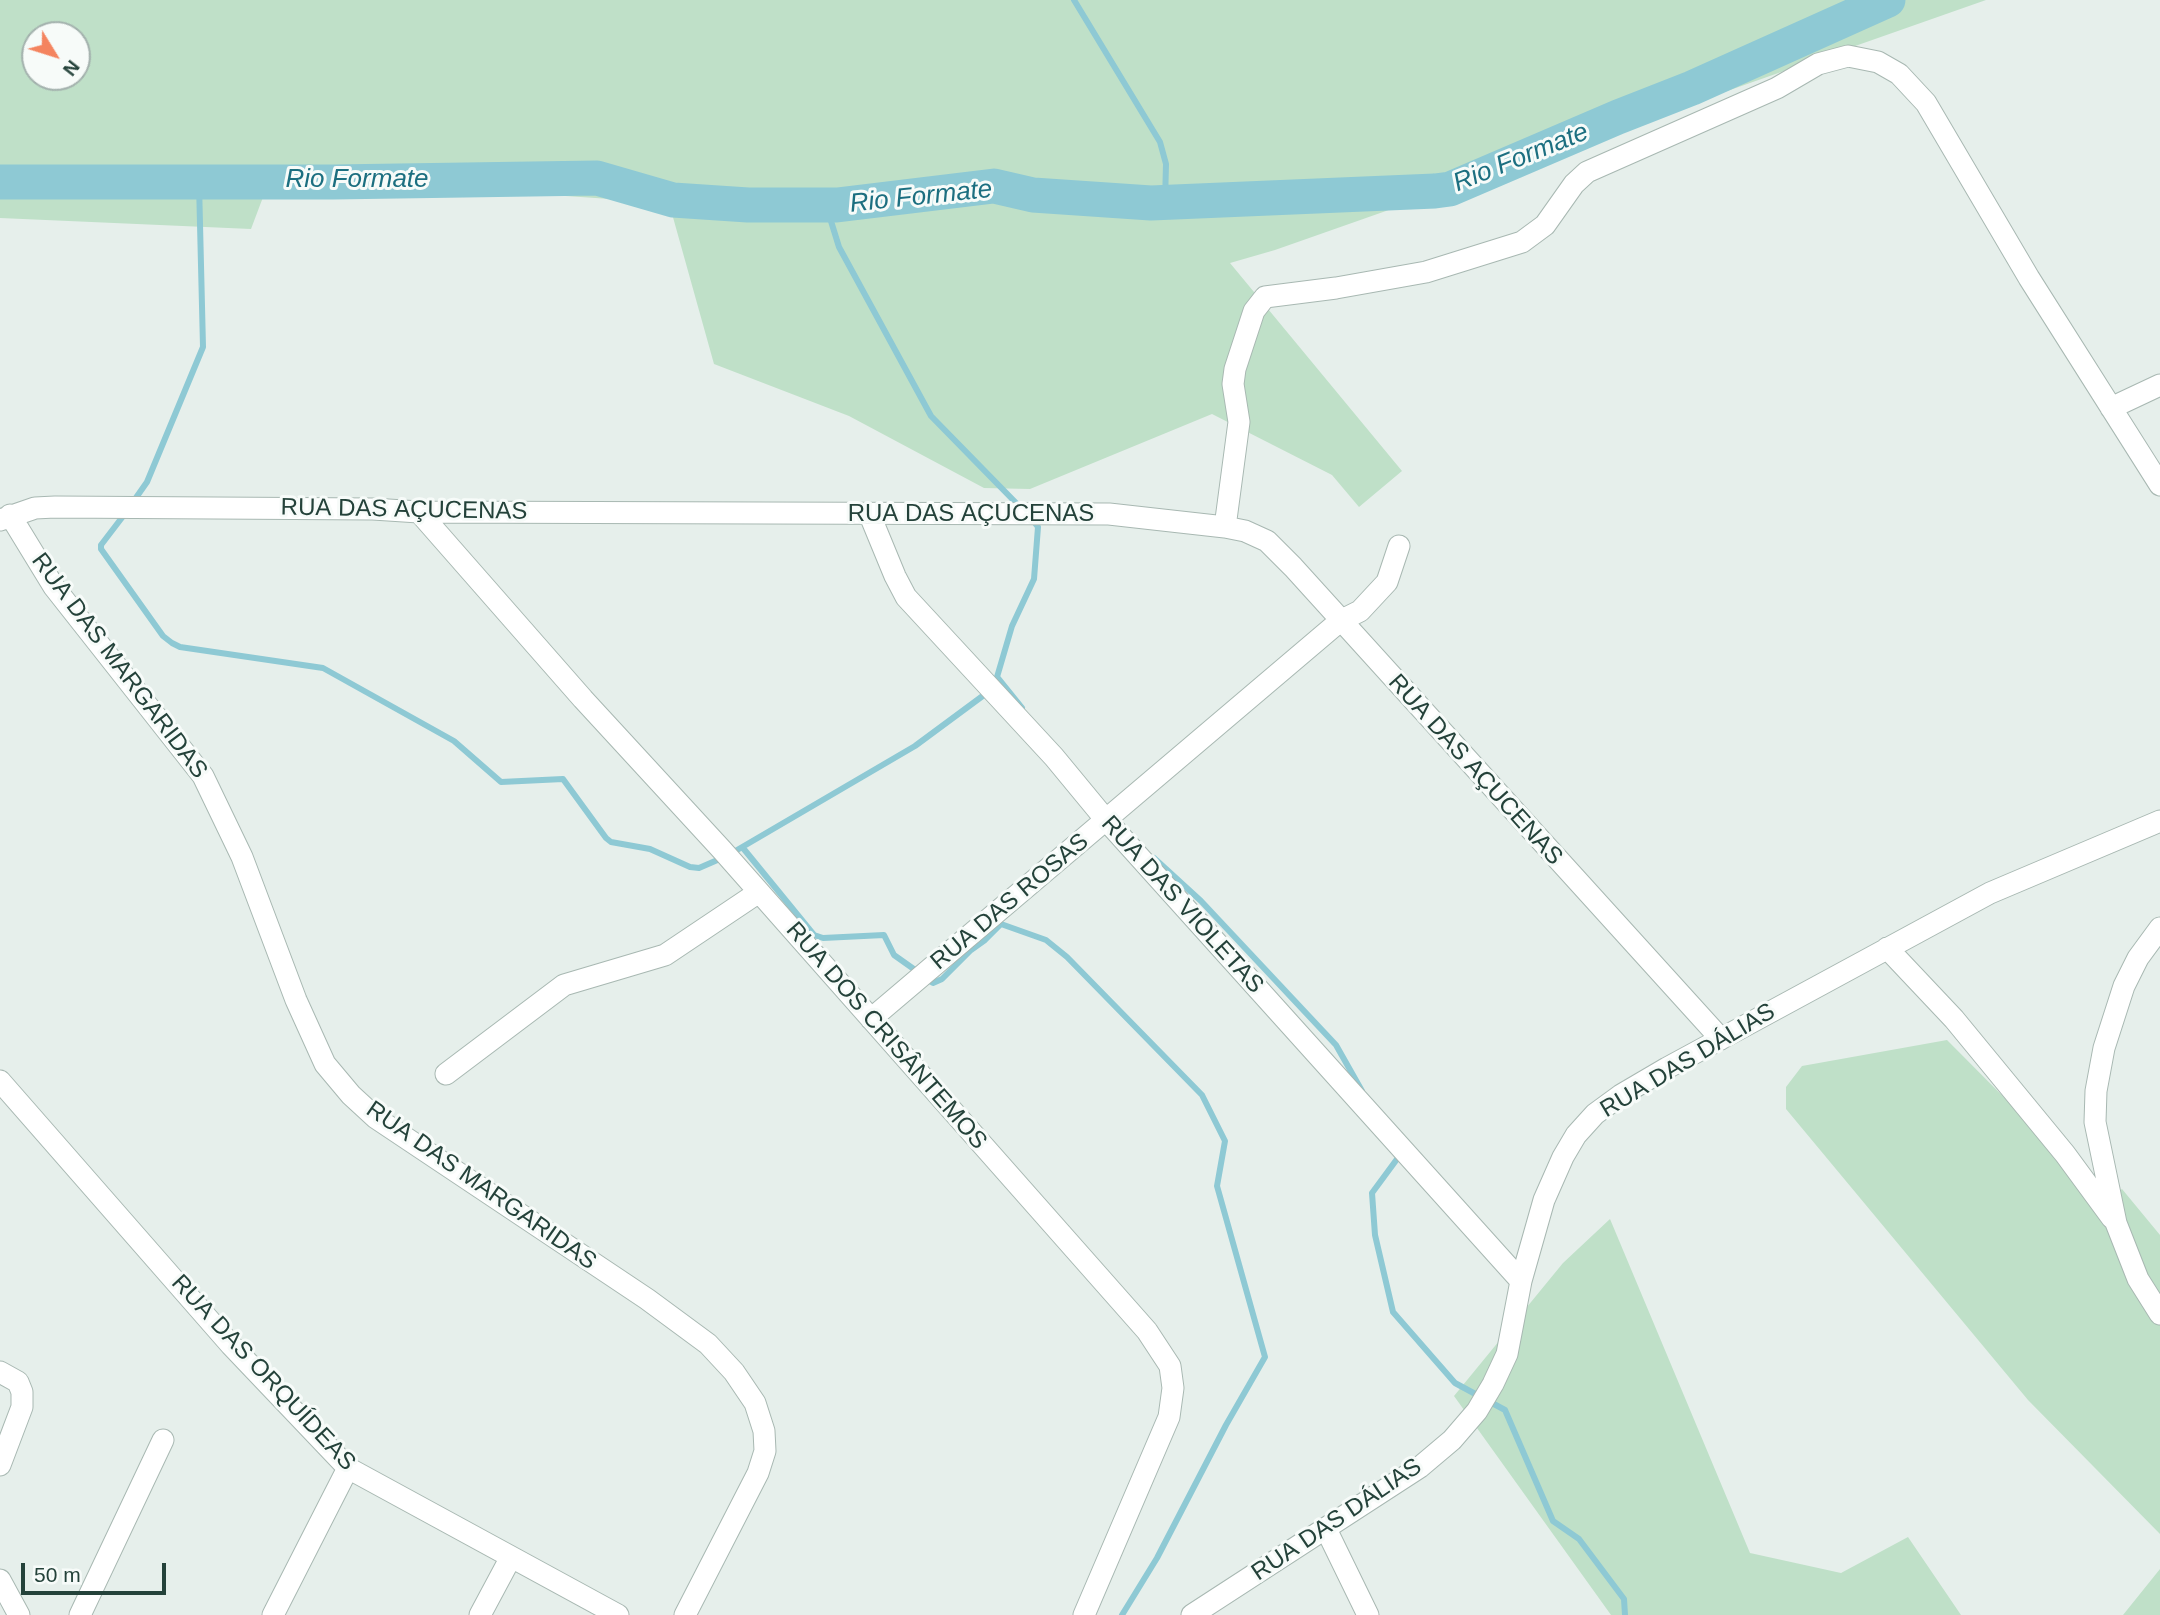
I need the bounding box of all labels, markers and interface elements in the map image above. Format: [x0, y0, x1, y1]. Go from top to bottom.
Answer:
north arrow [21, 21, 91, 91]
text: N [59, 56, 84, 80]
water label: Rio Formate [1449, 117, 1593, 199]
water label: Rio Formate [285, 164, 429, 196]
water label: Rio Formate [848, 174, 994, 220]
street label: RUA DAS AÇUCENAS [280, 493, 528, 527]
street label: RUA DAS AÇUCENAS [848, 500, 1094, 528]
street label: RUA DAS MARGARIDAS [25, 548, 213, 784]
street label: RUA DAS AÇUCENAS [1382, 669, 1568, 871]
street label: RUA DAS VIOLETAS [1095, 810, 1269, 1000]
street label: RUA DAS ROSAS [925, 828, 1095, 976]
street label: RUA DOS CRISÂNTEMOS [779, 916, 993, 1156]
street label: RUA DAS DÁLIAS [1595, 997, 1781, 1125]
street label: RUA DAS MARGARIDAS [360, 1095, 602, 1277]
street label: RUA DAS ORQUÍDEAS [165, 1269, 361, 1477]
street label: RUA DAS DÁLIAS [1247, 1452, 1427, 1588]
scale bar [24, 1548, 170, 1592]
text: 50 m [34, 1563, 81, 1586]

